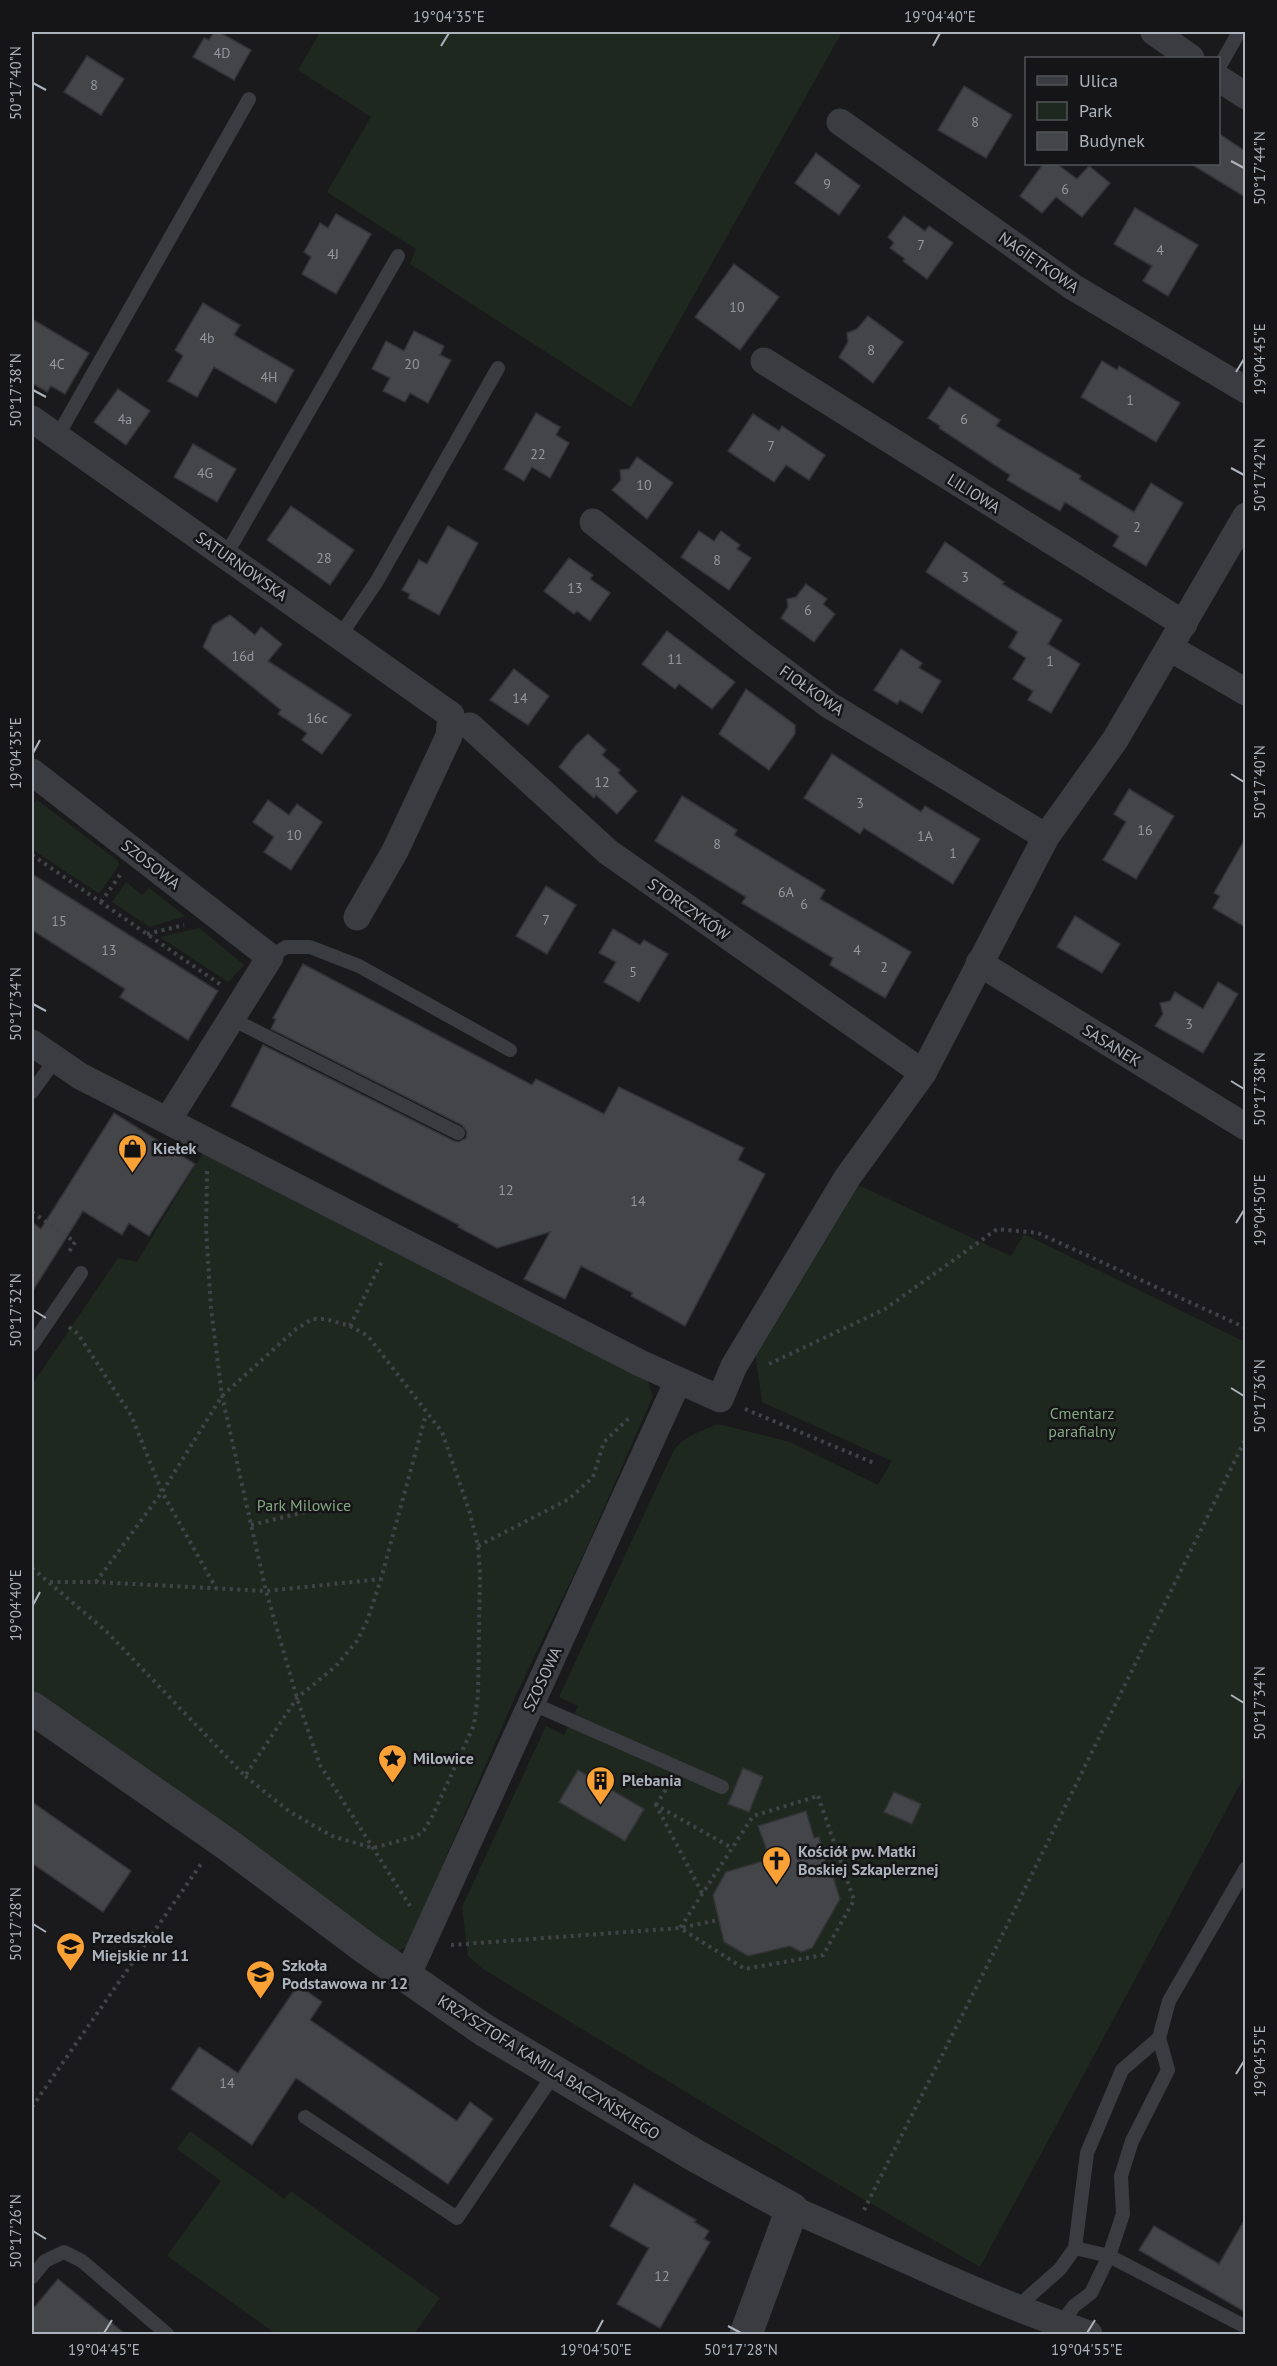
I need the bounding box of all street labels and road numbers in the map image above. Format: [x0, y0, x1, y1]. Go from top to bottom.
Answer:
street label: NAGIETKOWA [995, 227, 1084, 297]
street label: LILIOWA [944, 469, 1005, 517]
street label: SATURNOWSKA [192, 527, 292, 605]
street label: FIOŁKOWA [776, 661, 849, 720]
street label: SZOSOWA [118, 835, 185, 894]
street label: STORCZYKÓW [644, 874, 734, 945]
street label: SASANEK [1079, 1019, 1145, 1071]
street label: SZOSOWA [518, 1643, 566, 1715]
street label: KRZYSZTOFA KAMILA BACZYŃSKIEGO [434, 1990, 664, 2144]

